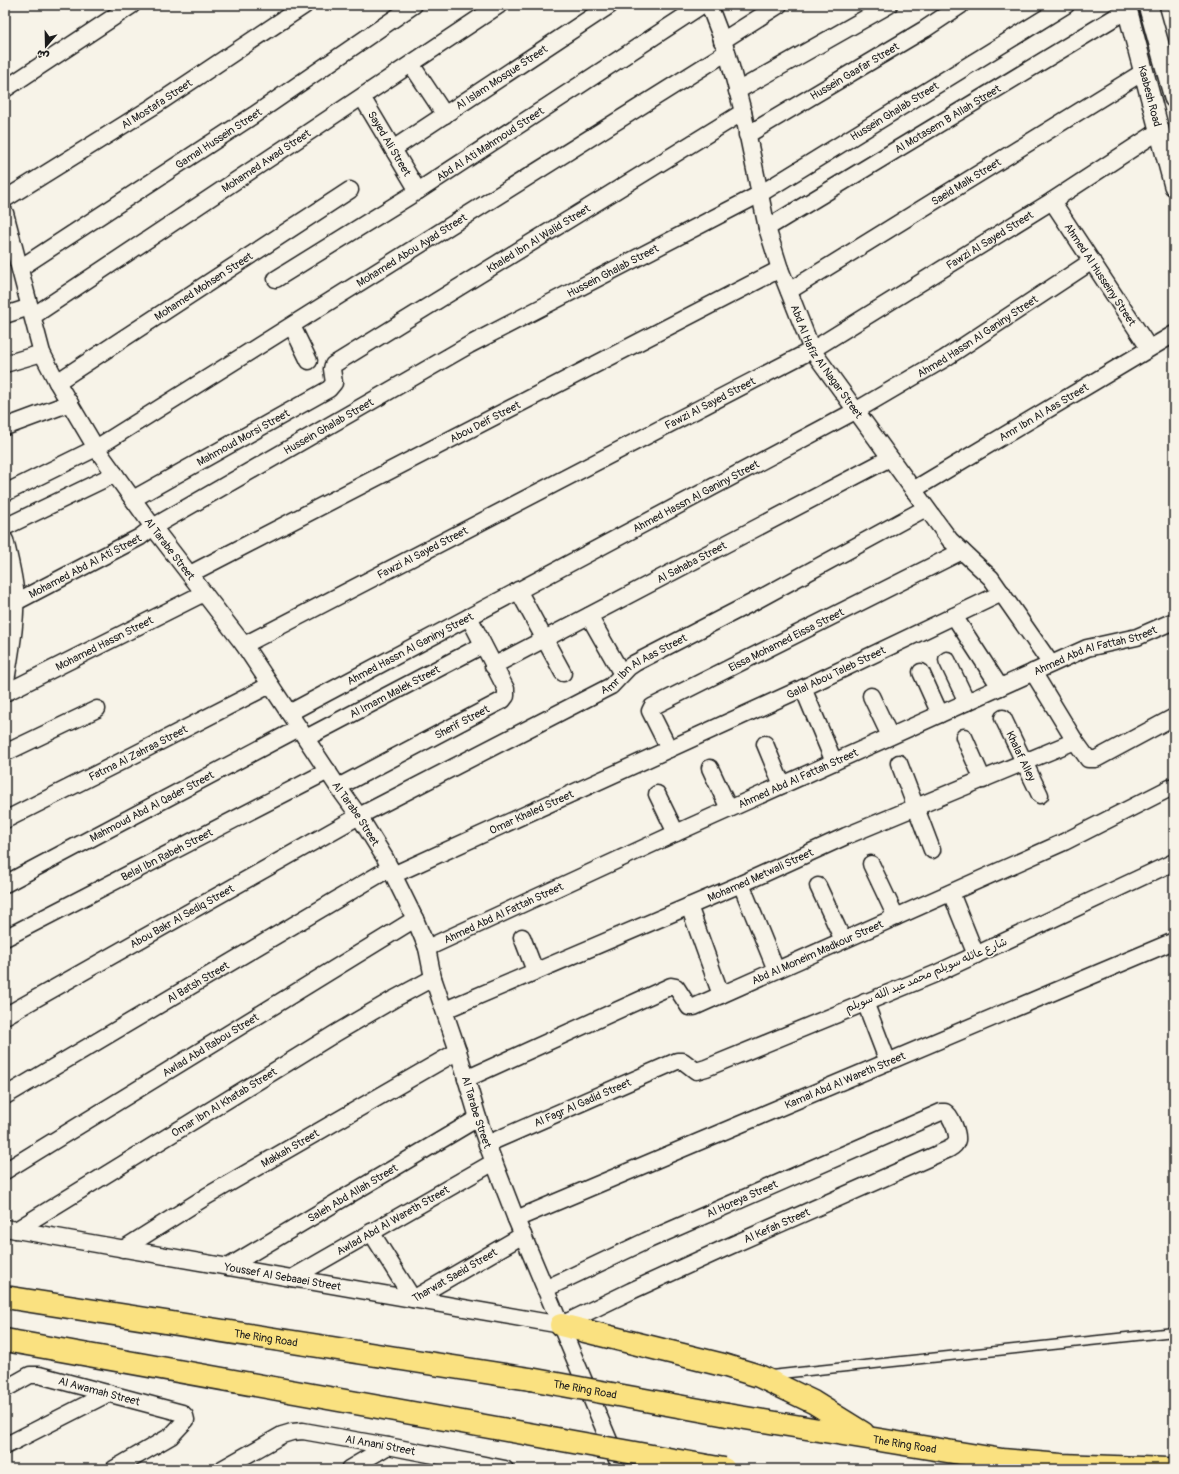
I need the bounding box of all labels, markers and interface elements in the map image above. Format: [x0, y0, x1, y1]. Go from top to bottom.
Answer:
north arrow [26, 26, 66, 66]
street label: Hussein Gaafar Street [808, 39, 902, 103]
street label: Al Islam Mosque Street [453, 42, 550, 112]
text: ش [35, 47, 51, 63]
street label: Kaabesh Road [1136, 64, 1164, 128]
street label: Al Mostafa Street [119, 76, 195, 131]
street label: Hussein Ghalab Street [848, 79, 941, 143]
street label: Al Motasem B Allah Street [892, 81, 1003, 156]
street label: Abd Al Ati Mahmoud Street [434, 104, 546, 184]
street label: Gamal Hussein Street [173, 105, 264, 171]
street label: Sayed Ali Street [365, 109, 414, 179]
street label: Mohamed Awad Street [219, 126, 313, 195]
street label: Saeid Malk Street [929, 155, 1003, 208]
street label: Khaled Ibn Al Walid Street [484, 201, 593, 275]
street label: Fawzi Al Sayed Street [944, 208, 1036, 272]
street label: Mohamed Abou Ayad Street [354, 210, 470, 289]
street label: Ahmed Al Husseiny Street [1062, 221, 1139, 329]
street label: Hussein Ghalab Street [565, 241, 661, 300]
street label: Mohamed Mohsen Street [152, 249, 255, 323]
street label: Ahmed Hassn Al Ganiny Street [915, 292, 1041, 380]
street label: Abd Al Hafiz Al Nagar Street [788, 303, 866, 421]
street label: Fawzi Al Sayed Street [663, 374, 758, 432]
street label: Amr Ibn Al Aas Street [996, 380, 1091, 444]
street label: Hussein Ghalab Street [281, 395, 376, 457]
street label: Abou Deif Street [448, 398, 523, 445]
street label: Mahmoud Morsi Street [194, 406, 292, 469]
street label: Ahmed Hassn Al Ganiny Street [630, 457, 762, 535]
street label: Al Tarabe Street [142, 515, 198, 583]
street label: Fawzi Al Sayed Street [375, 523, 470, 581]
street label: Mohamed Abd Al Ati Street [26, 531, 144, 601]
street label: Al Sahaba Street [654, 538, 729, 586]
street label: Eissa Mohamed Eissa Street [726, 605, 846, 674]
street label: Ahmed Hassn Al Ganiny Street [345, 609, 476, 687]
street label: Mohamed Hassn Street [53, 613, 156, 673]
street label: Ahmed Abd Al Fattah Street [1031, 623, 1159, 678]
street label: Amr Ibn Al Aas Street [598, 631, 689, 697]
street label: Galal Abou Taleb Street [784, 643, 888, 701]
street label: Al Imam Malek Street [347, 662, 442, 721]
street label: Sherif Street [432, 702, 492, 741]
street label: Fatma Al Zahraa Street [86, 722, 190, 783]
street label: Khalaf Alley [1004, 729, 1039, 783]
street label: Ahmed Abd Al Fattah Street [736, 745, 860, 811]
street label: Mahmoud Abd Al Qader Street [87, 768, 216, 844]
street label: Al Tarabe Street [330, 779, 383, 849]
street label: Omar Khaled Street [487, 787, 576, 837]
street label: Belal Ibn Rabeh Street [119, 825, 215, 883]
street label: Mohamed Metwali Street [705, 845, 816, 904]
street label: Ahmed Abd Al Fattah Street [442, 879, 566, 946]
street label: Abou Bakr Al Sediq Street [127, 881, 237, 951]
street label: Abd Al Moneim Madkour Street [750, 917, 885, 987]
street label: شارع عائله سويلم محمد عبد الله سويلم [843, 935, 1010, 1017]
street label: Al Batsh Street [164, 958, 232, 1005]
street label: Awlad Abd Rabou Street [160, 1010, 261, 1079]
street label: Kamal Abd Al Wareth Street [783, 1049, 908, 1111]
street label: Omar Ibn Al Khatab Street [169, 1064, 279, 1139]
street label: Al Tarabe Street [459, 1074, 495, 1150]
street label: Al Fagr Al Gadid Street [532, 1075, 633, 1129]
street label: Makkah Street [259, 1126, 322, 1170]
street label: Saleh Abd Allah Street [305, 1161, 400, 1225]
street label: Al Horeya Street [705, 1177, 780, 1220]
street label: Awlad Abd Al Wareth Street [334, 1182, 452, 1258]
street label: Al Kefah Street [742, 1205, 812, 1246]
street label: Tharwat Saeid Street [410, 1245, 500, 1305]
street label: Youssef Al Sebaaei Street [222, 1260, 343, 1293]
street label: The Ring Road [233, 1326, 299, 1349]
street label: Al Awamah Street [57, 1374, 142, 1408]
street label: The Ring Road [552, 1377, 618, 1401]
street label: Al Anani Street [344, 1432, 417, 1458]
street label: The Ring Road [872, 1432, 937, 1456]

